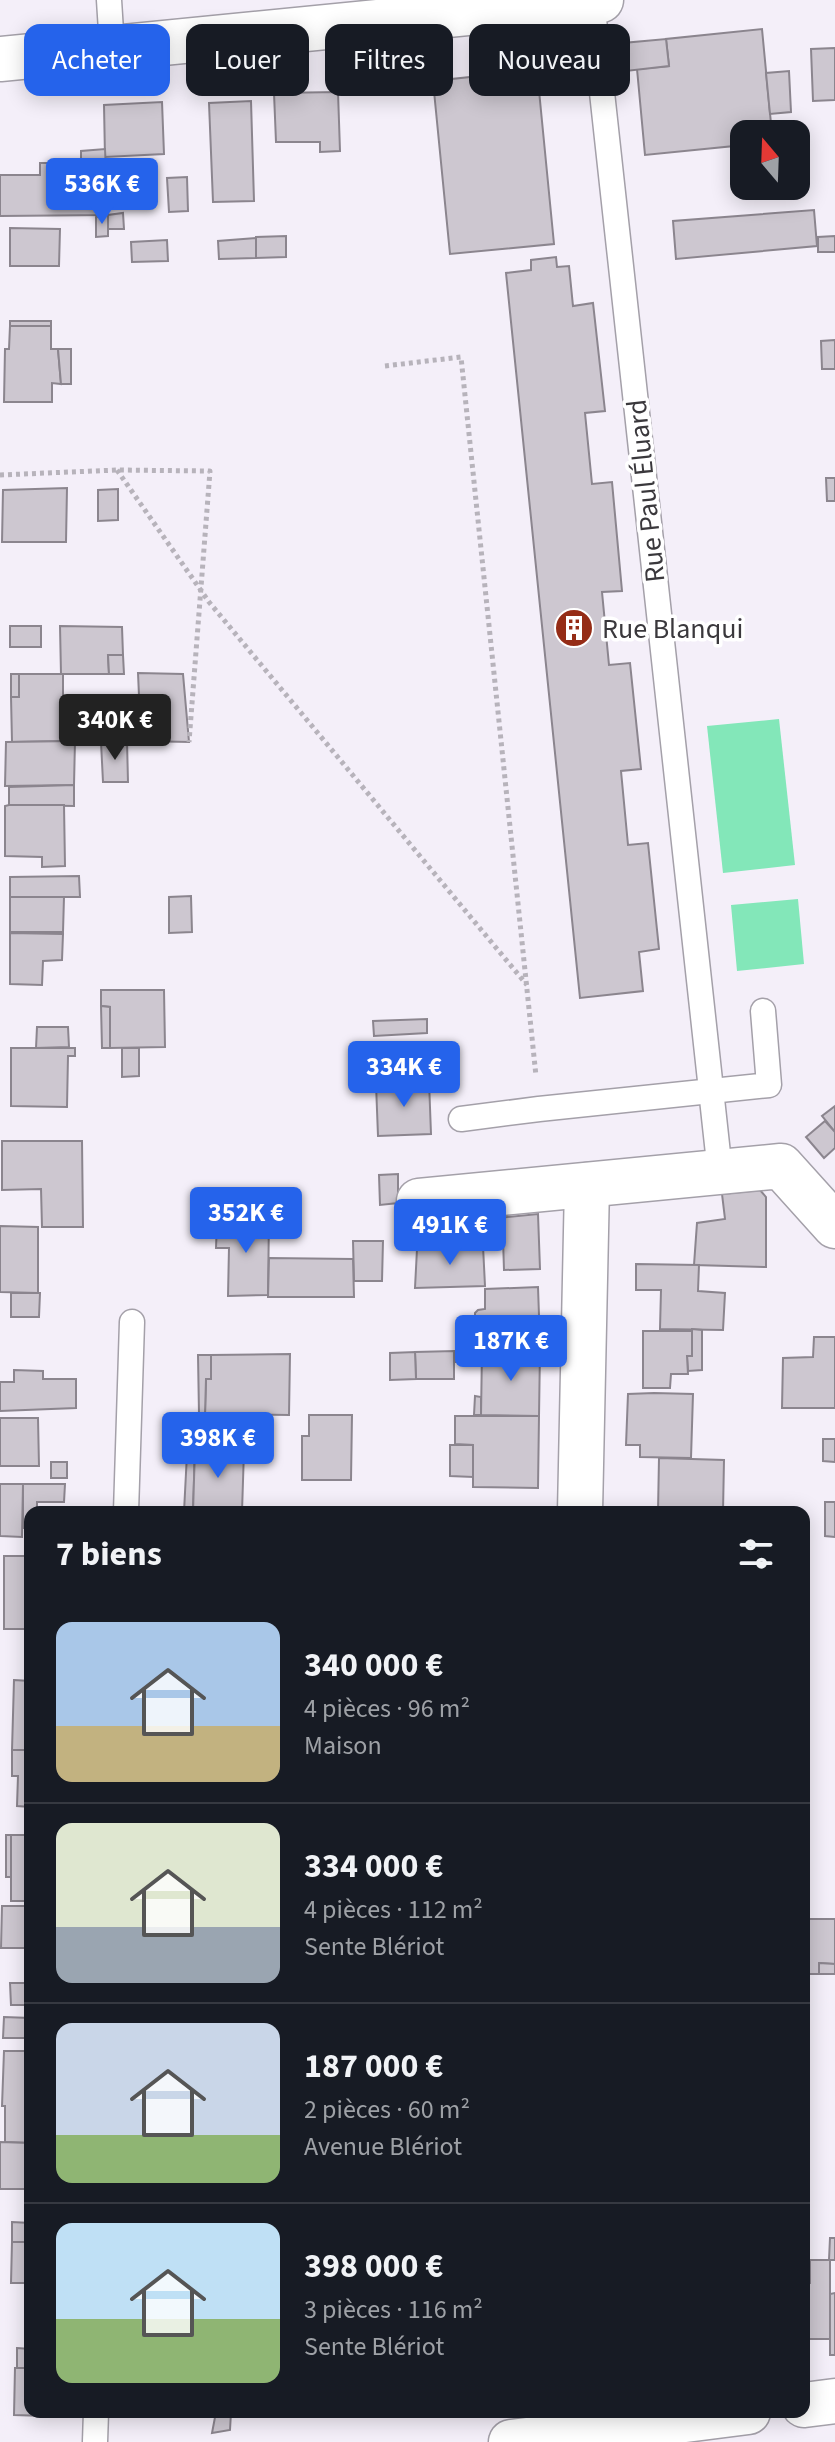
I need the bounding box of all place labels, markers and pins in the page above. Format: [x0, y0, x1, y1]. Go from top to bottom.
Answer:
pin: 536K € [37, 158, 167, 226]
building icon: Rue Blanqui [553, 607, 595, 649]
place label: Rue Blanqui [602, 609, 743, 649]
pin: 340K € [50, 694, 180, 762]
pin: 334K € [339, 1041, 469, 1109]
pin: 352K € [181, 1187, 311, 1255]
pin: 491K € [385, 1199, 515, 1267]
pin: 187K € [446, 1315, 576, 1383]
pin: 398K € [153, 1412, 283, 1480]

